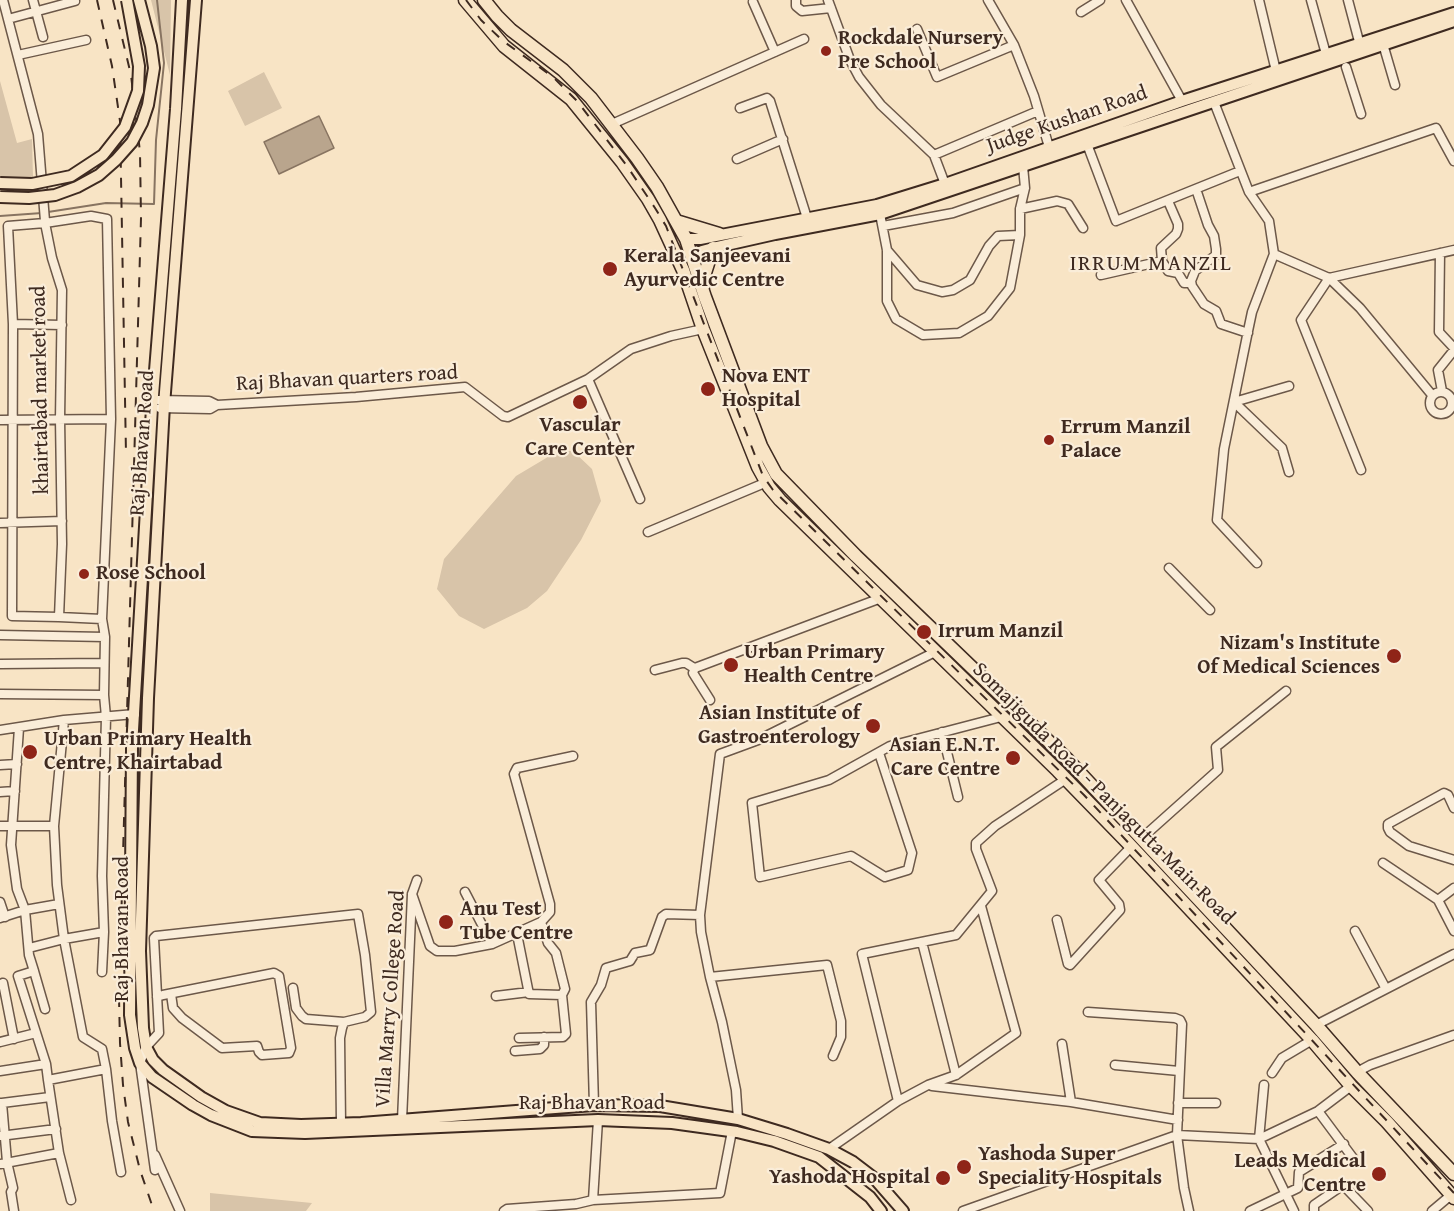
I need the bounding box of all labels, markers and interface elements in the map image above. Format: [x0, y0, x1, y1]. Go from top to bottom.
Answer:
place label: Rockdale Nursery Pre School [838, 26, 1003, 76]
marker: Rockdale Nursery Pre School [819, 44, 833, 58]
street label: Judge Kushan Road [983, 81, 1151, 159]
place label: Kerala Sanjeevani Ayurvedic Centre [624, 244, 791, 294]
district label: IRRUM MANZIL [1070, 251, 1232, 277]
marker: Kerala Sanjeevani Ayurvedic Centre [601, 260, 619, 278]
street label: khairtabad market road [27, 285, 55, 495]
street label: Raj Bhavan quarters road [235, 361, 459, 397]
place label: Nova ENT Hospital [722, 364, 810, 414]
street label: Raj Bhavan Road [125, 369, 161, 517]
marker: Nova ENT Hospital [699, 380, 717, 398]
marker: Vascular Care Center [571, 393, 589, 411]
place label: Vascular Care Center [525, 413, 635, 463]
place label: Errum Manzil Palace [1061, 415, 1190, 465]
marker: Errum Manzil Palace [1042, 433, 1056, 447]
place label: Rose School [96, 561, 206, 587]
marker: Rose School [77, 567, 91, 581]
place label: Irrum Manzil [938, 619, 1063, 645]
marker: Irrum Manzil [915, 623, 933, 641]
place label: Nizam's Institute Of Medical Sciences [1197, 631, 1380, 681]
place label: Urban Primary Health Centre [744, 640, 885, 690]
marker: Nizam's Institute Of Medical Sciences [1385, 647, 1403, 665]
marker: Urban Primary Health Centre [722, 656, 740, 674]
street label: Somajiguda Road - Panjagutta Main Road [967, 658, 1239, 930]
place label: Asian Institute of Gastroenterology [698, 701, 860, 751]
marker: Asian Institute of Gastroenterology [864, 717, 882, 735]
place label: Urban Primary Health Centre, Khairtabad [44, 727, 252, 777]
place label: Asian E.N.T. Care Centre [889, 733, 1000, 783]
marker: Urban Primary Health Centre, Khairtabad [21, 743, 39, 761]
marker: Asian E.N.T. Care Centre [1004, 749, 1022, 767]
street label: Raj Bhavan Road [110, 856, 136, 1002]
street label: Villa Marry College Road [371, 889, 411, 1109]
place label: Anu Test Tube Centre [460, 897, 573, 947]
marker: Anu Test Tube Centre [437, 913, 455, 931]
street label: Raj Bhavan Road [519, 1091, 665, 1117]
place label: Yashoda Super Speciality Hospitals [978, 1142, 1162, 1192]
place label: Leads Medical Centre [1234, 1149, 1366, 1199]
marker: Yashoda Super Speciality Hospitals [955, 1158, 973, 1176]
place label: Yashoda Hospital [769, 1165, 930, 1191]
marker: Leads Medical Centre [1370, 1165, 1388, 1183]
marker: Yashoda Hospital [934, 1169, 952, 1187]

